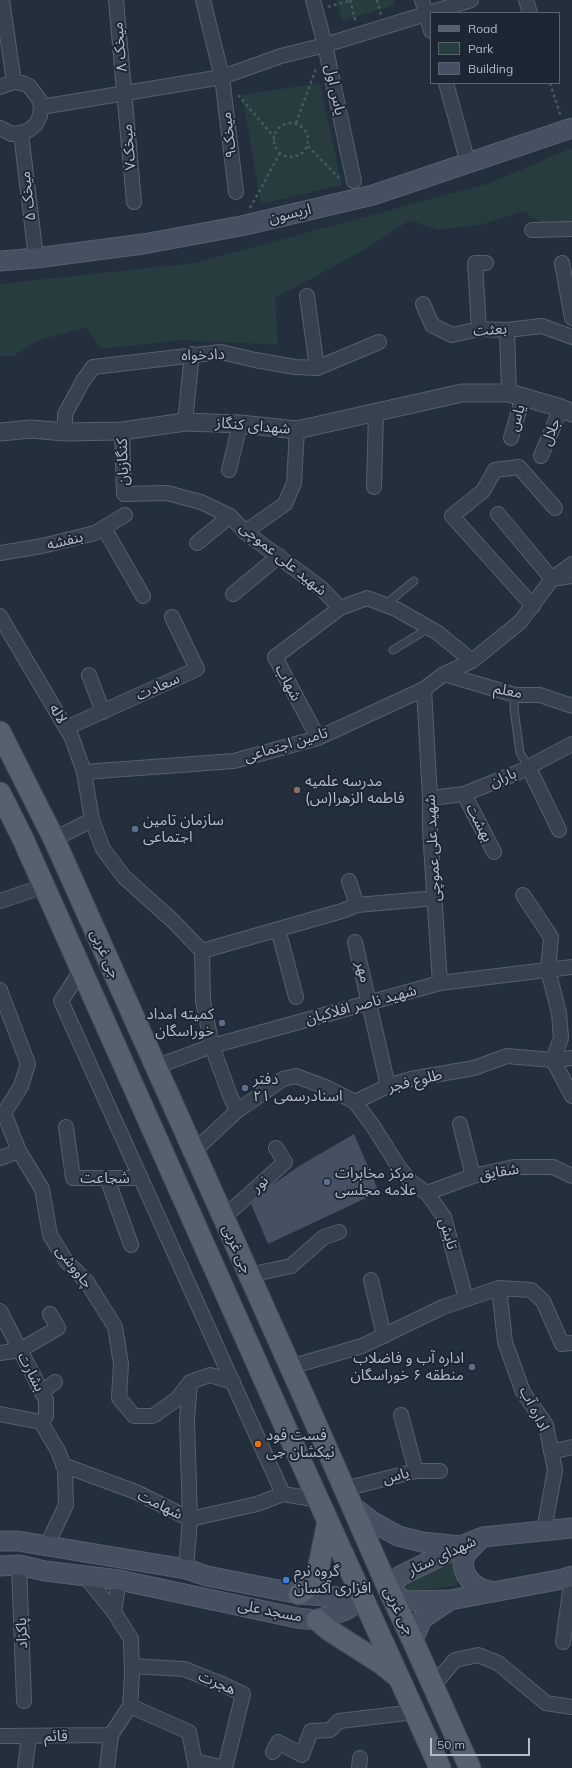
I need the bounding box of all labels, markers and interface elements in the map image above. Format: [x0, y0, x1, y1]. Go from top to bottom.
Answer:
legend [430, 12, 560, 84]
street label: میخک ۸ [109, 21, 131, 73]
text: Road [468, 21, 497, 36]
text: Park [468, 41, 493, 56]
text: Building [468, 61, 513, 76]
street label: یاس اول [321, 63, 349, 117]
street label: میخک۹ [217, 111, 241, 159]
street label: میخک۷ [118, 123, 140, 171]
street label: میخک ۵ [16, 170, 40, 222]
street label: اریسون [267, 200, 313, 228]
street label: بعثت [472, 320, 508, 340]
street label: دادخواه [181, 345, 225, 365]
street label: یاس [505, 403, 529, 433]
street label: شهدای کنگاز [215, 414, 291, 438]
street label: جلال [537, 416, 565, 448]
street label: کنگازیان [113, 438, 133, 486]
street label: شهید علی عموچی [236, 518, 330, 600]
street label: بنفشه [45, 528, 85, 554]
street label: شهاب [271, 662, 305, 704]
street label: سعادت [133, 669, 183, 705]
street label: معلم [492, 679, 524, 703]
street label: لاله [45, 701, 71, 727]
street label: تامین اجتماعی [242, 724, 330, 766]
street label: باران [487, 764, 519, 792]
place label: مدرسه علمیه فاطمه الزهرا(س) [305, 772, 404, 807]
marker: مدرسه علمیه فاطمه الزهرا(س) [292, 785, 302, 795]
street label: شهید علی عموچی [421, 794, 445, 902]
street label: بهشت [462, 801, 496, 845]
place label: سازمان تامین اجتماعی [143, 811, 224, 846]
marker: سازمان تامین اجتماعی [130, 824, 140, 834]
street label: جی غربی [86, 927, 124, 981]
street label: مهر [352, 959, 374, 985]
street label: شهید ناصر افلاکیان [303, 982, 419, 1028]
place label: کمیته امداد خوراسگان [147, 1005, 214, 1040]
marker: کمیته امداد خوراسگان [217, 1018, 227, 1028]
street label: طلوع فجر [386, 1066, 444, 1096]
place label: دفتر اسنادرسمی ۲۱ [253, 1070, 343, 1105]
marker: دفتر اسنادرسمی ۲۱ [240, 1083, 250, 1093]
street label: شقایق [478, 1160, 520, 1184]
place label: مرکز مخابرات علامه مجلسی [335, 1164, 416, 1199]
street label: شجاعت [80, 1169, 130, 1187]
street label: نور [248, 1172, 272, 1196]
marker: مرکز مخابرات علامه مجلسی [322, 1177, 332, 1187]
street label: تابش [435, 1216, 461, 1252]
street label: جی غربی [218, 1222, 256, 1276]
street label: چاووشی [52, 1242, 96, 1292]
street label: بشارت [14, 1349, 48, 1395]
place label: اداره آب و فاضلاب منطقه ۶ خوراسگان [351, 1349, 464, 1384]
marker: اداره آب و فاضلاب منطقه ۶ خوراسگان [467, 1362, 477, 1372]
street label: اداره آب [515, 1384, 553, 1434]
place label: فست فود نیکشان جی [266, 1426, 334, 1461]
marker: فست فود نیکشان جی [253, 1439, 263, 1449]
street label: یاس [381, 1464, 411, 1488]
street label: شهامت [134, 1486, 186, 1524]
street label: شهدای ستار [405, 1532, 479, 1580]
place label: گروه نرم افزاری آکسان [294, 1562, 371, 1597]
marker: گروه نرم افزاری آکسان [281, 1575, 291, 1585]
street label: جی غربی [380, 1584, 418, 1638]
street label: مسجد علی [236, 1596, 304, 1626]
street label: پاکزاد [12, 1617, 32, 1649]
street label: هجرت [196, 1667, 238, 1699]
street label: قائم [44, 1727, 68, 1745]
scale bar [432, 1730, 532, 1756]
text: 50 m [437, 1737, 465, 1752]

